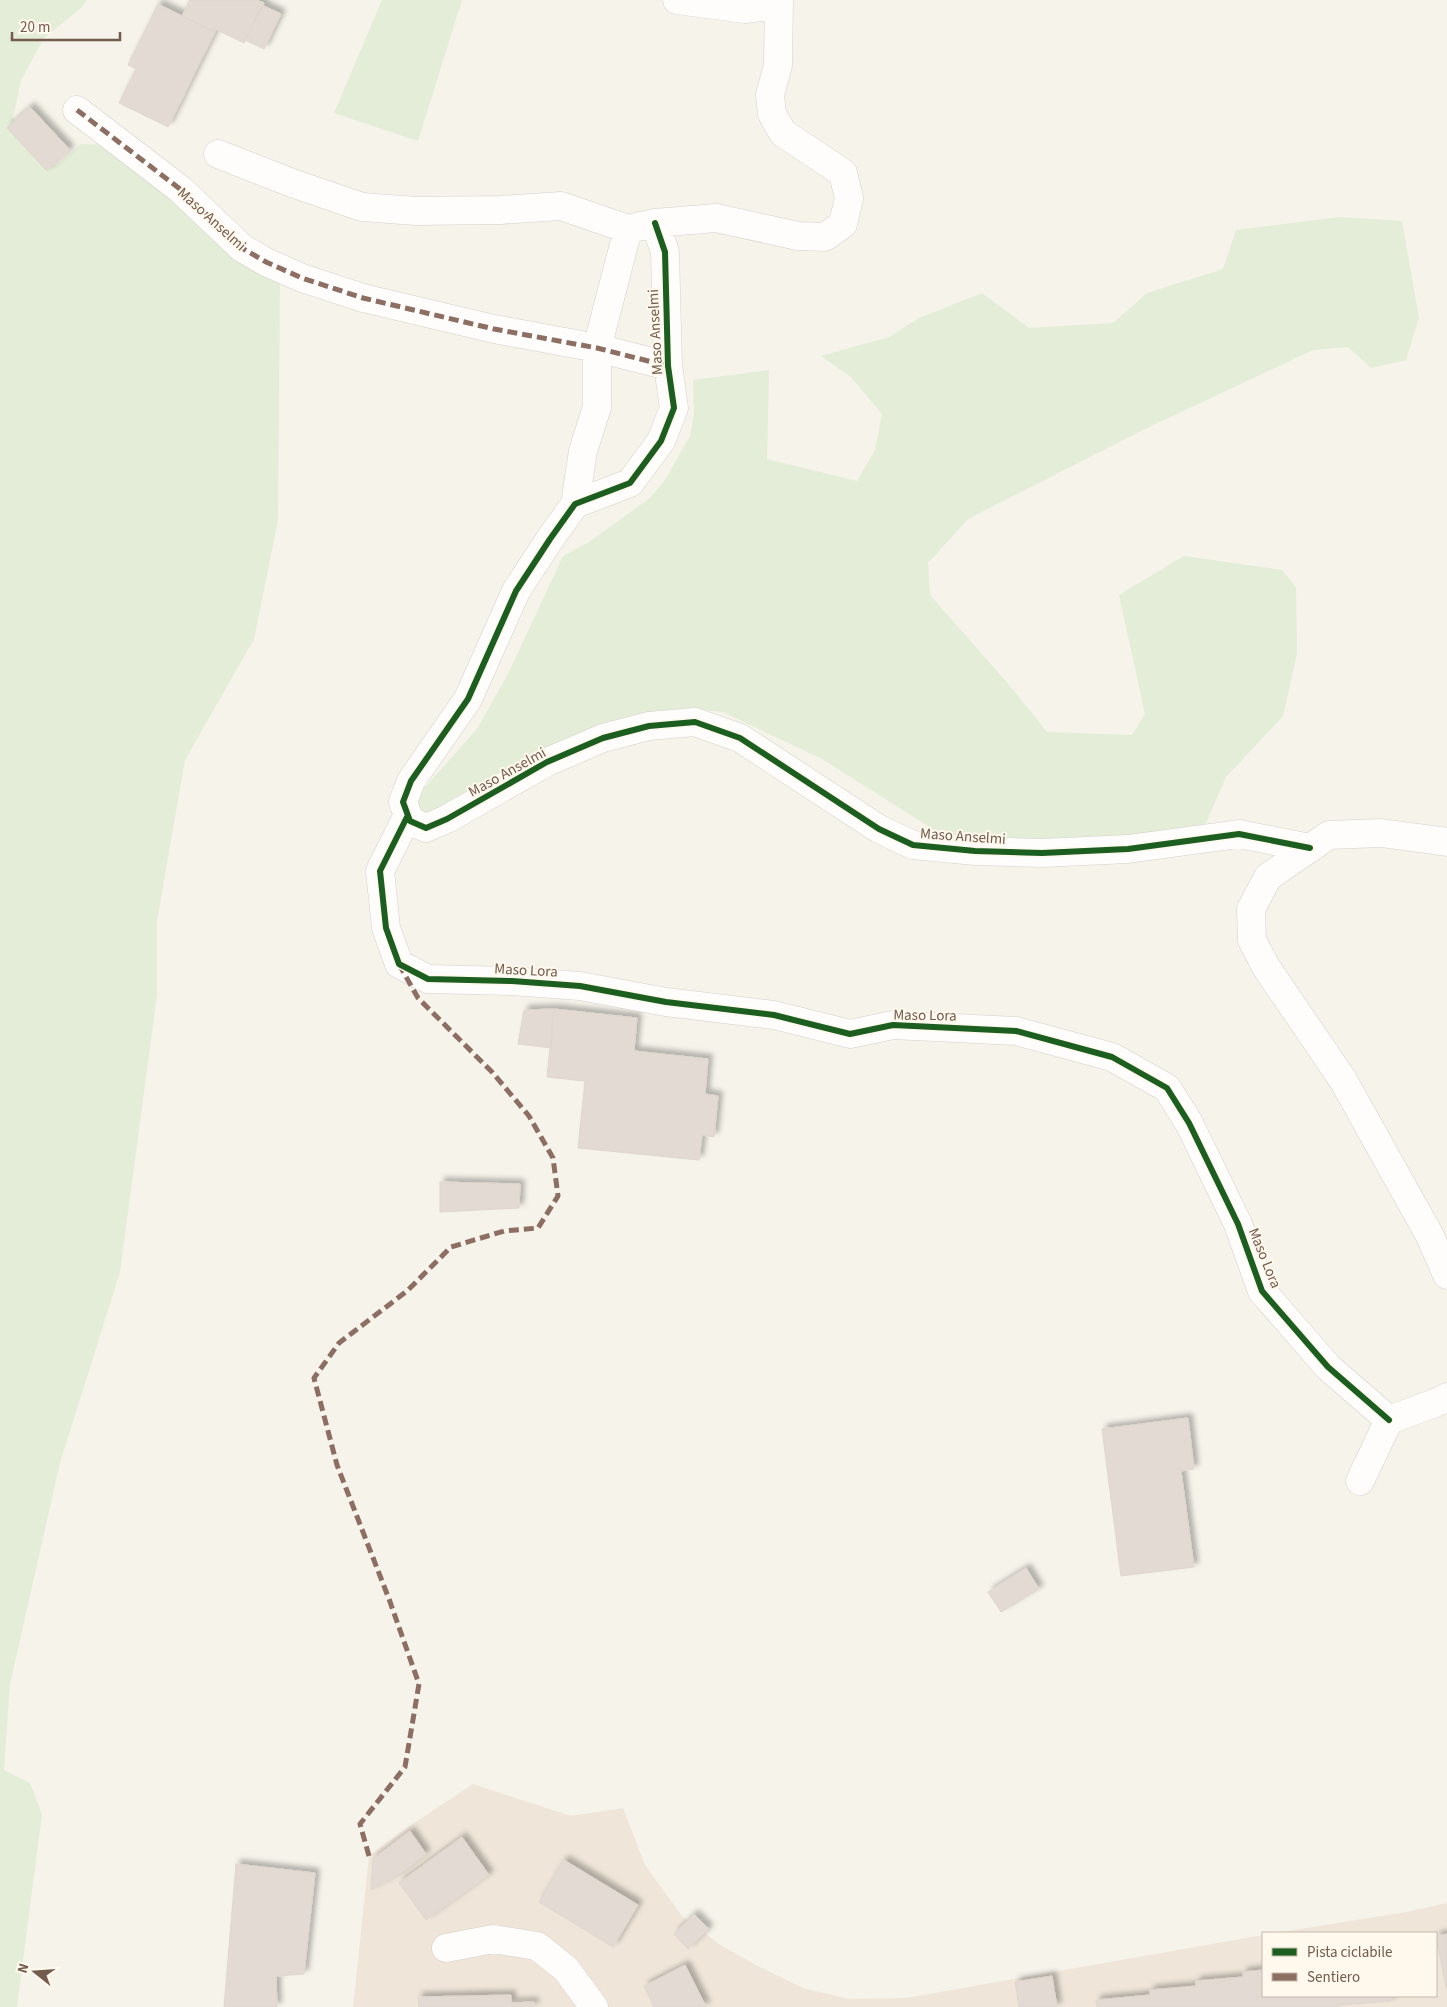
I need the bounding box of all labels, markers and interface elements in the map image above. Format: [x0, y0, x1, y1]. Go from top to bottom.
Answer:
scale bar [12, 10, 120, 42]
text: 20 m [20, 17, 50, 38]
street label: Maso Anselmi [173, 183, 251, 256]
street label: Maso Anselmi [643, 289, 668, 375]
street label: Maso Anselmi [465, 742, 550, 802]
street label: Maso Anselmi [919, 823, 1007, 850]
street label: Maso Lora [494, 958, 558, 983]
street label: Maso Lora [893, 1004, 957, 1027]
street label: Maso Lora [1243, 1225, 1286, 1292]
legend [1262, 1932, 1437, 1997]
text: Pista ciclabile [1307, 1942, 1392, 1963]
north arrow [10, 1947, 60, 1997]
text: N [13, 1961, 34, 1976]
text: Sentiero [1307, 1967, 1360, 1988]

